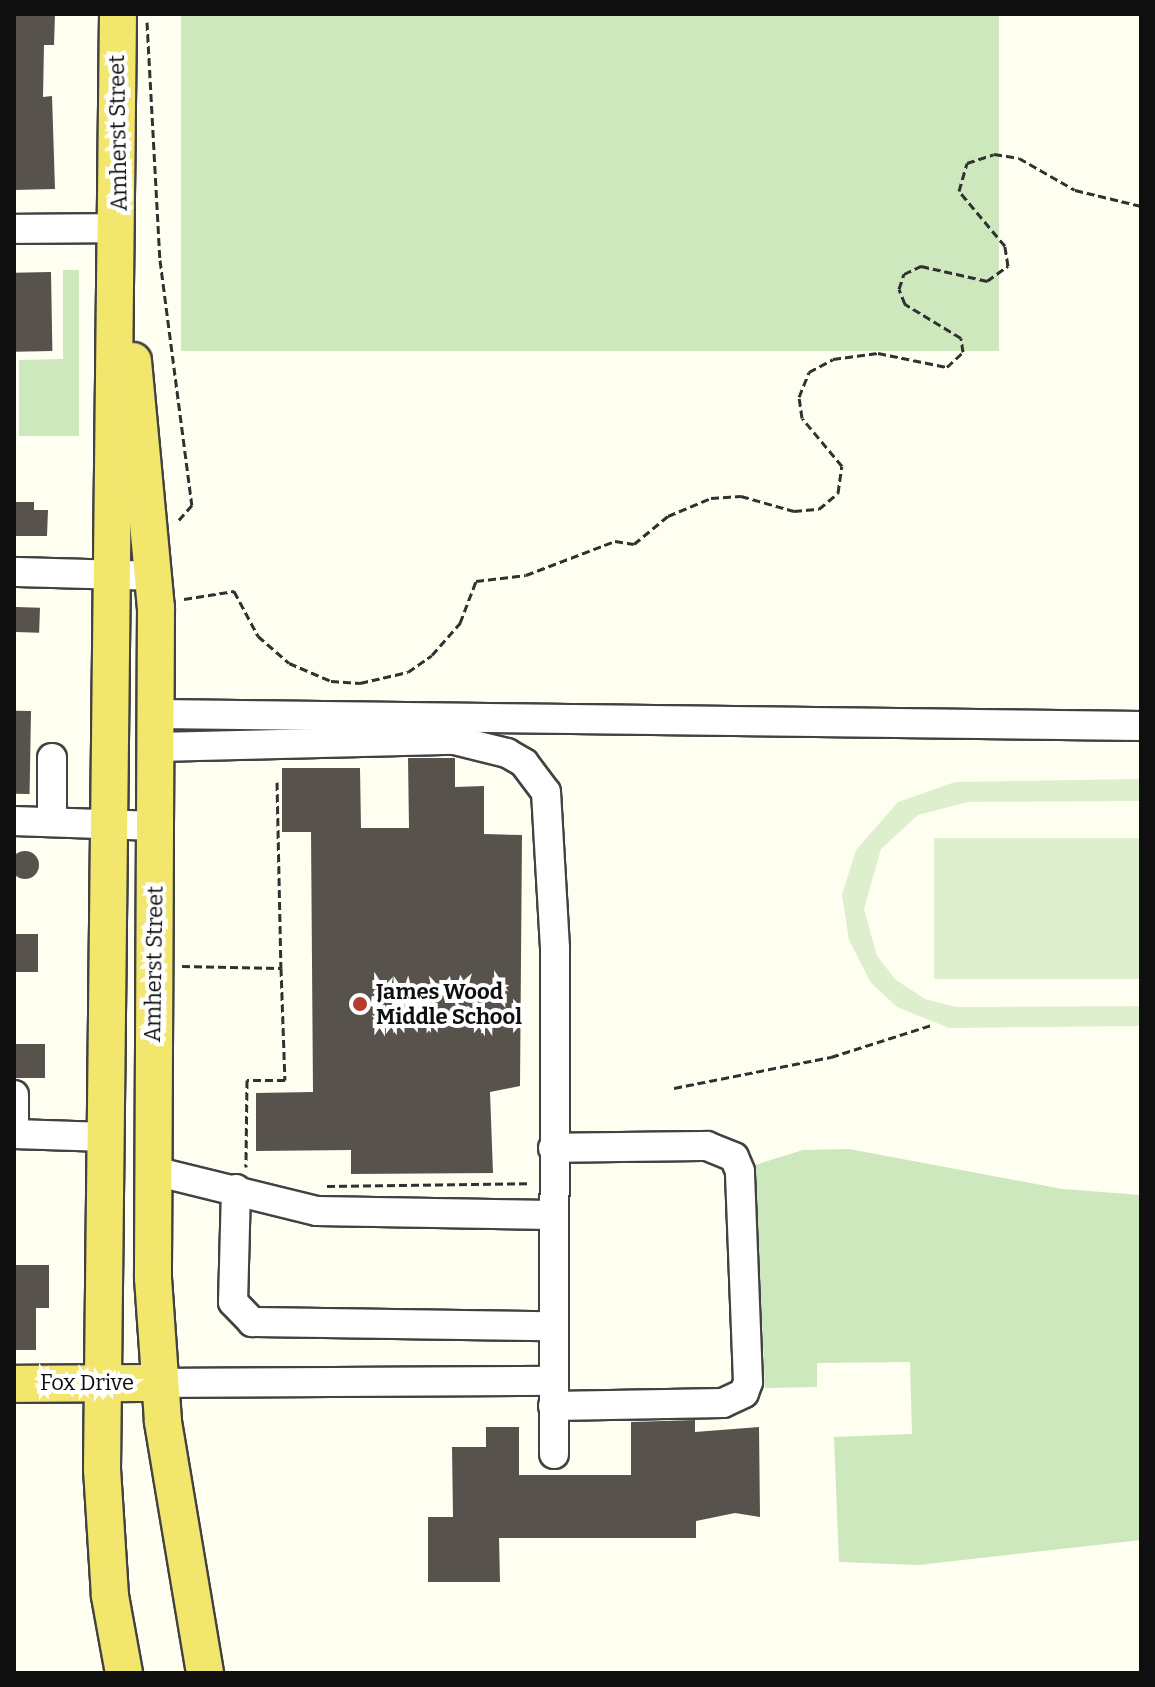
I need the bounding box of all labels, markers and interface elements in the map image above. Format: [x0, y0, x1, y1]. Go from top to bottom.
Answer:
street label: Amherst Street [103, 55, 133, 211]
street label: Amherst Street [139, 886, 169, 1042]
place label: James Wood Middle School [376, 978, 522, 1030]
marker: James Wood Middle School [351, 995, 369, 1013]
street label: Fox Drive [40, 1370, 134, 1396]

